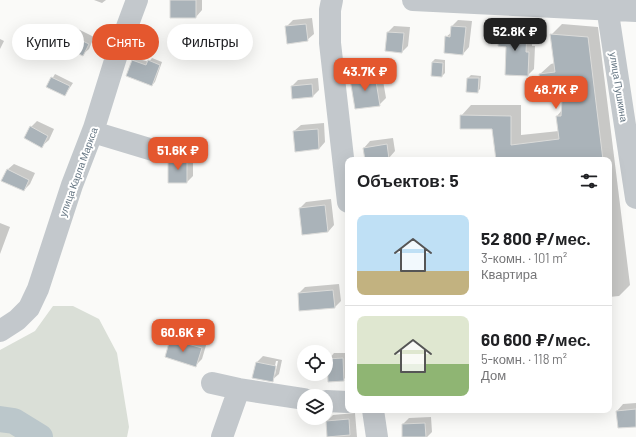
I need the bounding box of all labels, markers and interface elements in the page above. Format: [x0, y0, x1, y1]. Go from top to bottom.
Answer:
pin: 52.8K ₽ [478, 18, 552, 52]
text: 52.8K ₽ [493, 23, 537, 39]
chip: Купить [12, 24, 84, 60]
chip: Снять [92, 24, 159, 60]
chip: Фильтры [167, 24, 253, 60]
street label: улица Пушкина [608, 51, 631, 123]
pin: 43.7K ₽ [328, 58, 402, 92]
text: 43.7K ₽ [343, 63, 387, 79]
pin: 48.7K ₽ [519, 76, 593, 110]
text: 48.7K ₽ [534, 81, 578, 97]
street label: улица Карла Маркса [56, 125, 100, 218]
pin: 51.6K ₽ [141, 137, 215, 171]
text: 51.6K ₽ [157, 142, 199, 158]
text: Объектов: 5 [357, 170, 459, 190]
icon: filters [578, 170, 600, 192]
text: 52 800 ₽/мес. [481, 228, 591, 248]
icon: home [389, 231, 437, 279]
text: 3-комн. · 101 m² [481, 250, 567, 266]
text: Квартира [481, 266, 537, 282]
pin: 60.6K ₽ [146, 319, 220, 353]
text: 60.6K ₽ [161, 324, 205, 340]
text: 60 600 ₽/мес. [481, 329, 591, 349]
icon: home [389, 332, 437, 380]
map controls [297, 345, 333, 425]
button: locate [297, 345, 333, 381]
text: 5-комн. · 118 m² [481, 351, 567, 367]
text: Дом [481, 367, 506, 383]
button: layers [297, 389, 333, 425]

